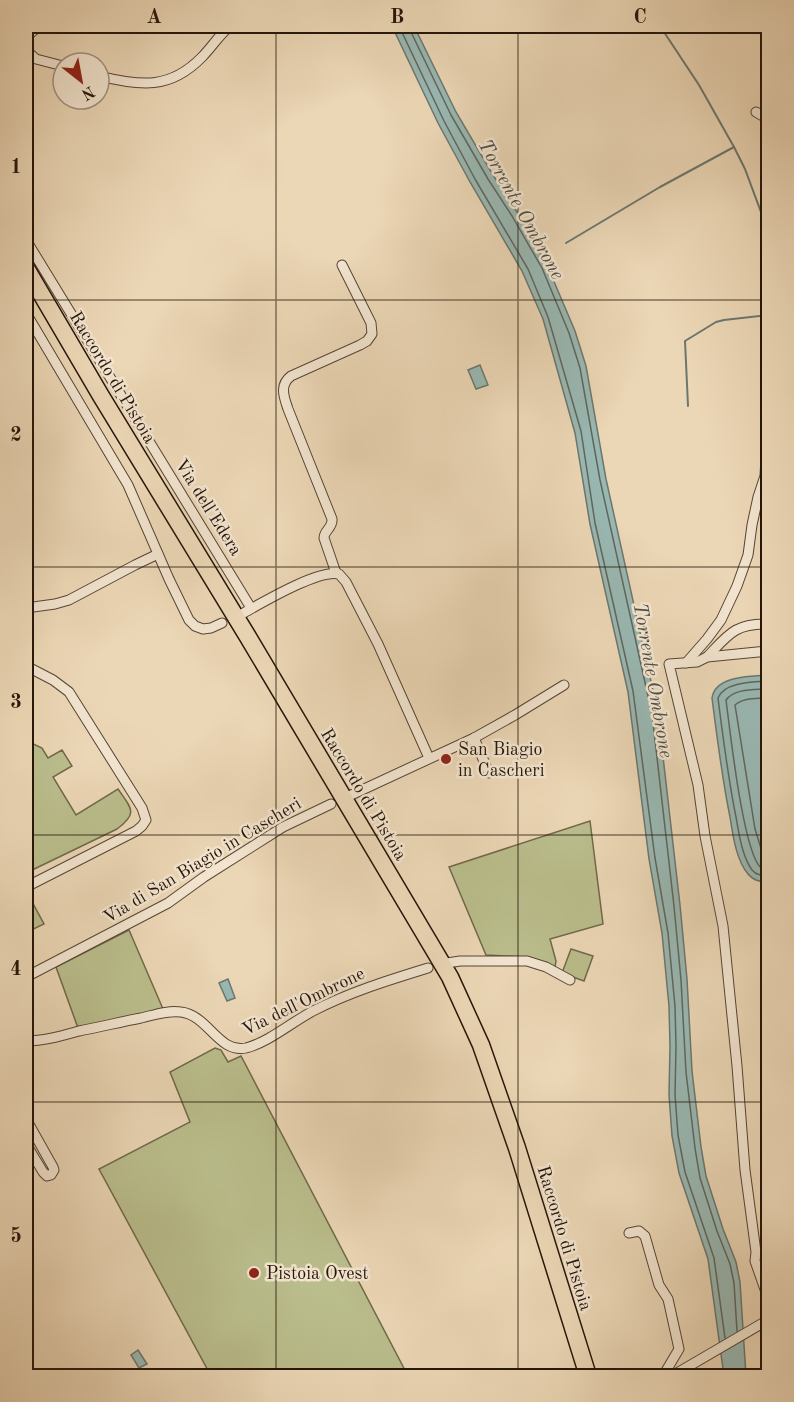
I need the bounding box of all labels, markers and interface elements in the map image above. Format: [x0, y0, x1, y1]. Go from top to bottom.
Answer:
text: A [146, 8, 162, 28]
text: B [390, 8, 404, 28]
text: C [633, 8, 647, 28]
north arrow [51, 51, 111, 111]
text: N [78, 82, 97, 103]
water label: Torrente Ombrone [473, 136, 567, 284]
text: 1 [10, 158, 22, 178]
street label: Raccordo di Pistoia [66, 308, 159, 447]
text: 2 [10, 426, 22, 446]
street label: Via dell'Edera [171, 456, 245, 559]
water label: Torrente Ombrone [629, 601, 676, 760]
text: 3 [10, 693, 22, 713]
street label: Raccordo di Pistoia [317, 725, 410, 864]
place label: San Biagio in Cascheri [458, 741, 545, 780]
marker: San Biagio in Cascheri [439, 752, 453, 766]
street label: Via di San Biagio in Cascheri [100, 795, 305, 927]
text: 4 [10, 960, 22, 980]
street label: Via dell'Ombrone [239, 964, 368, 1039]
street label: Raccordo di Pistoia [533, 1164, 595, 1313]
text: 5 [10, 1226, 22, 1247]
place label: Pistoia Ovest [266, 1265, 369, 1283]
marker: Pistoia Ovest [247, 1266, 261, 1280]

